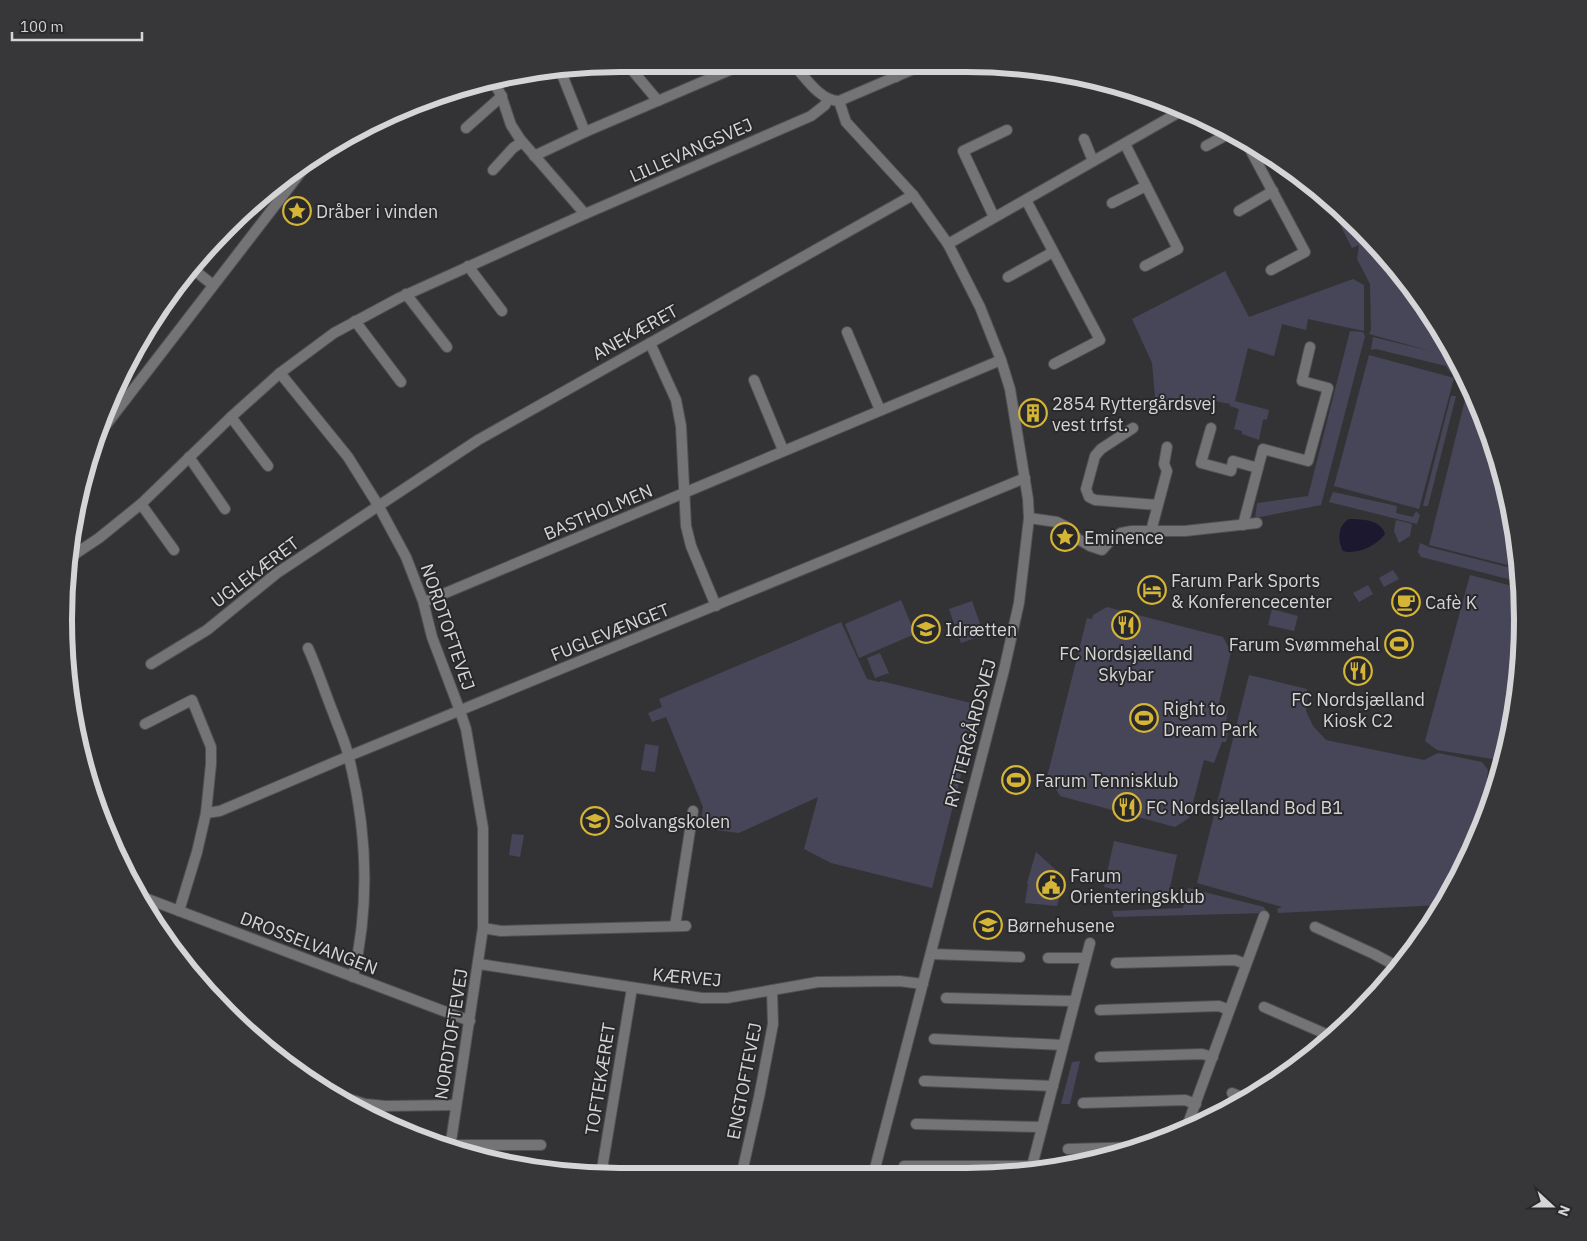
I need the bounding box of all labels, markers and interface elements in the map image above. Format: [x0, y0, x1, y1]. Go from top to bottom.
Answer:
scale bar [12, 10, 142, 42]
text: 100 m [20, 17, 64, 36]
street label: LILLEVANGSVEJ [626, 113, 756, 187]
place icon: Dråber i vinden [282, 196, 312, 226]
place label: Dråber i vinden [316, 200, 438, 223]
street label: ANEKÆRET [588, 299, 682, 365]
place label: 2854 Ryttergårdsvej vest trfst. [1052, 392, 1216, 436]
building icon: 2854 Ryttergårdsvej vest trfst. [1018, 398, 1048, 428]
street label: BASTHOLMEN [540, 479, 656, 545]
place icon: Eminence [1050, 522, 1080, 552]
place label: Eminence [1084, 526, 1164, 549]
street label: UGLEKÆRET [206, 531, 304, 613]
street label: NORDTOFTEVEJ [416, 561, 480, 693]
place label: Farum Park Sports & Konferencecenter [1171, 569, 1332, 613]
hotel icon: Farum Park Sports & Konferencecenter [1137, 575, 1167, 605]
cafe icon: Cafè K [1391, 587, 1421, 617]
place label: Cafè K [1425, 591, 1478, 614]
street label: FUGLEVÆNGET [547, 598, 673, 666]
restaurant icon: FC Nordsjælland Skybar [1111, 610, 1141, 640]
school or university icon: Idrætten [911, 614, 941, 644]
place label: Idrætten [945, 618, 1017, 641]
sports icon: Farum Svømmehal [1384, 629, 1414, 659]
place label: Farum Svømmehal [1229, 633, 1380, 656]
place label: FC Nordsjælland Skybar [1059, 642, 1193, 686]
street label: RYTTERGÅRDSVEJ [938, 656, 1001, 810]
restaurant icon: FC Nordsjælland Kiosk C2 [1343, 656, 1373, 686]
place label: FC Nordsjælland Kiosk C2 [1291, 688, 1425, 732]
place label: Right to Dream Park [1163, 697, 1258, 741]
sports icon: Right to Dream Park [1129, 703, 1159, 733]
sports icon: Farum Tennisklub [1001, 765, 1031, 795]
place label: Farum Tennisklub [1035, 769, 1179, 792]
restaurant icon: FC Nordsjælland Bod B1 [1112, 792, 1142, 822]
place label: FC Nordsjælland Bod B1 [1146, 796, 1343, 819]
school or university icon: Solvangskolen [580, 806, 610, 836]
place label: Solvangskolen [614, 810, 730, 833]
place label: Farum Orienteringsklub [1070, 864, 1205, 908]
public building icon: Farum Orienteringsklub [1036, 870, 1066, 900]
street label: DROSSELVANGEN [237, 906, 381, 980]
school or university icon: Børnehusene [973, 910, 1003, 940]
place label: Børnehusene [1007, 914, 1115, 937]
street label: KÆRVEJ [652, 963, 722, 991]
street label: NORDTOFTEVEJ [429, 967, 473, 1101]
street label: TOFTEKÆRET [580, 1021, 620, 1137]
street label: ENGTOFTEVEJ [721, 1021, 767, 1141]
north arrow [1527, 1181, 1577, 1231]
text: N [1554, 1203, 1574, 1219]

